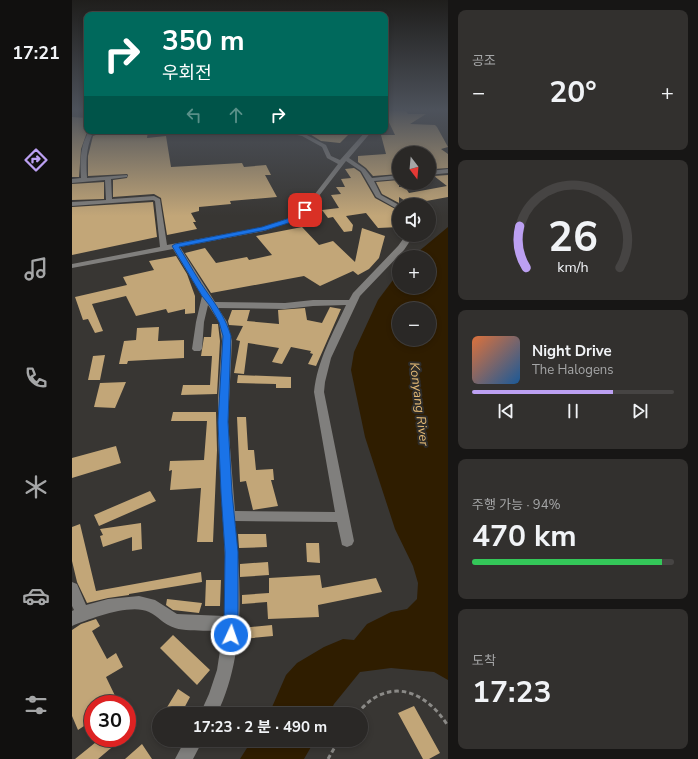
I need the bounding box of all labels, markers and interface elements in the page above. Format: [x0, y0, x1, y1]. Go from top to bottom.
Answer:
text: 350 m [162, 22, 245, 60]
icon: right [96, 28, 148, 80]
text: 17:21 [12, 41, 60, 65]
text: 공조 [472, 52, 496, 70]
text: 우회전 [162, 61, 212, 85]
text: 20° [549, 72, 597, 113]
text: − [472, 78, 485, 108]
text: + [661, 78, 674, 108]
icon: left [183, 104, 205, 126]
icon: ahead [225, 104, 247, 126]
icon: right [267, 104, 289, 126]
icon: directions [22, 146, 50, 174]
north arrow [392, 146, 436, 190]
map controls [392, 146, 436, 346]
pin [288, 193, 322, 227]
button: sound [392, 198, 436, 242]
icon: arrive [294, 199, 316, 221]
text: 26 [548, 208, 598, 265]
button: + [392, 250, 436, 294]
icon: music [22, 255, 50, 283]
text: km/h [557, 257, 589, 276]
button: − [392, 302, 436, 346]
text: Night Drive [532, 341, 612, 361]
water label: Konyang River [405, 361, 433, 447]
text: The Halogens [532, 361, 613, 379]
icon: phone [22, 364, 50, 392]
icon: previous [495, 400, 517, 422]
icon: pause [562, 400, 584, 422]
icon: next [629, 400, 651, 422]
icon: climate [22, 473, 50, 501]
text: 주행 가능 · 94% [472, 496, 561, 514]
text: 470 km [472, 516, 577, 557]
icon: car [22, 582, 50, 610]
position arrow [210, 614, 252, 656]
text: 도착 [472, 652, 496, 670]
text: 17:23 [472, 672, 551, 713]
icon: filters [22, 691, 50, 719]
speed limit sign: 30 [84, 695, 136, 747]
text: 17:23 · 2 분 · 490 m [193, 717, 327, 737]

